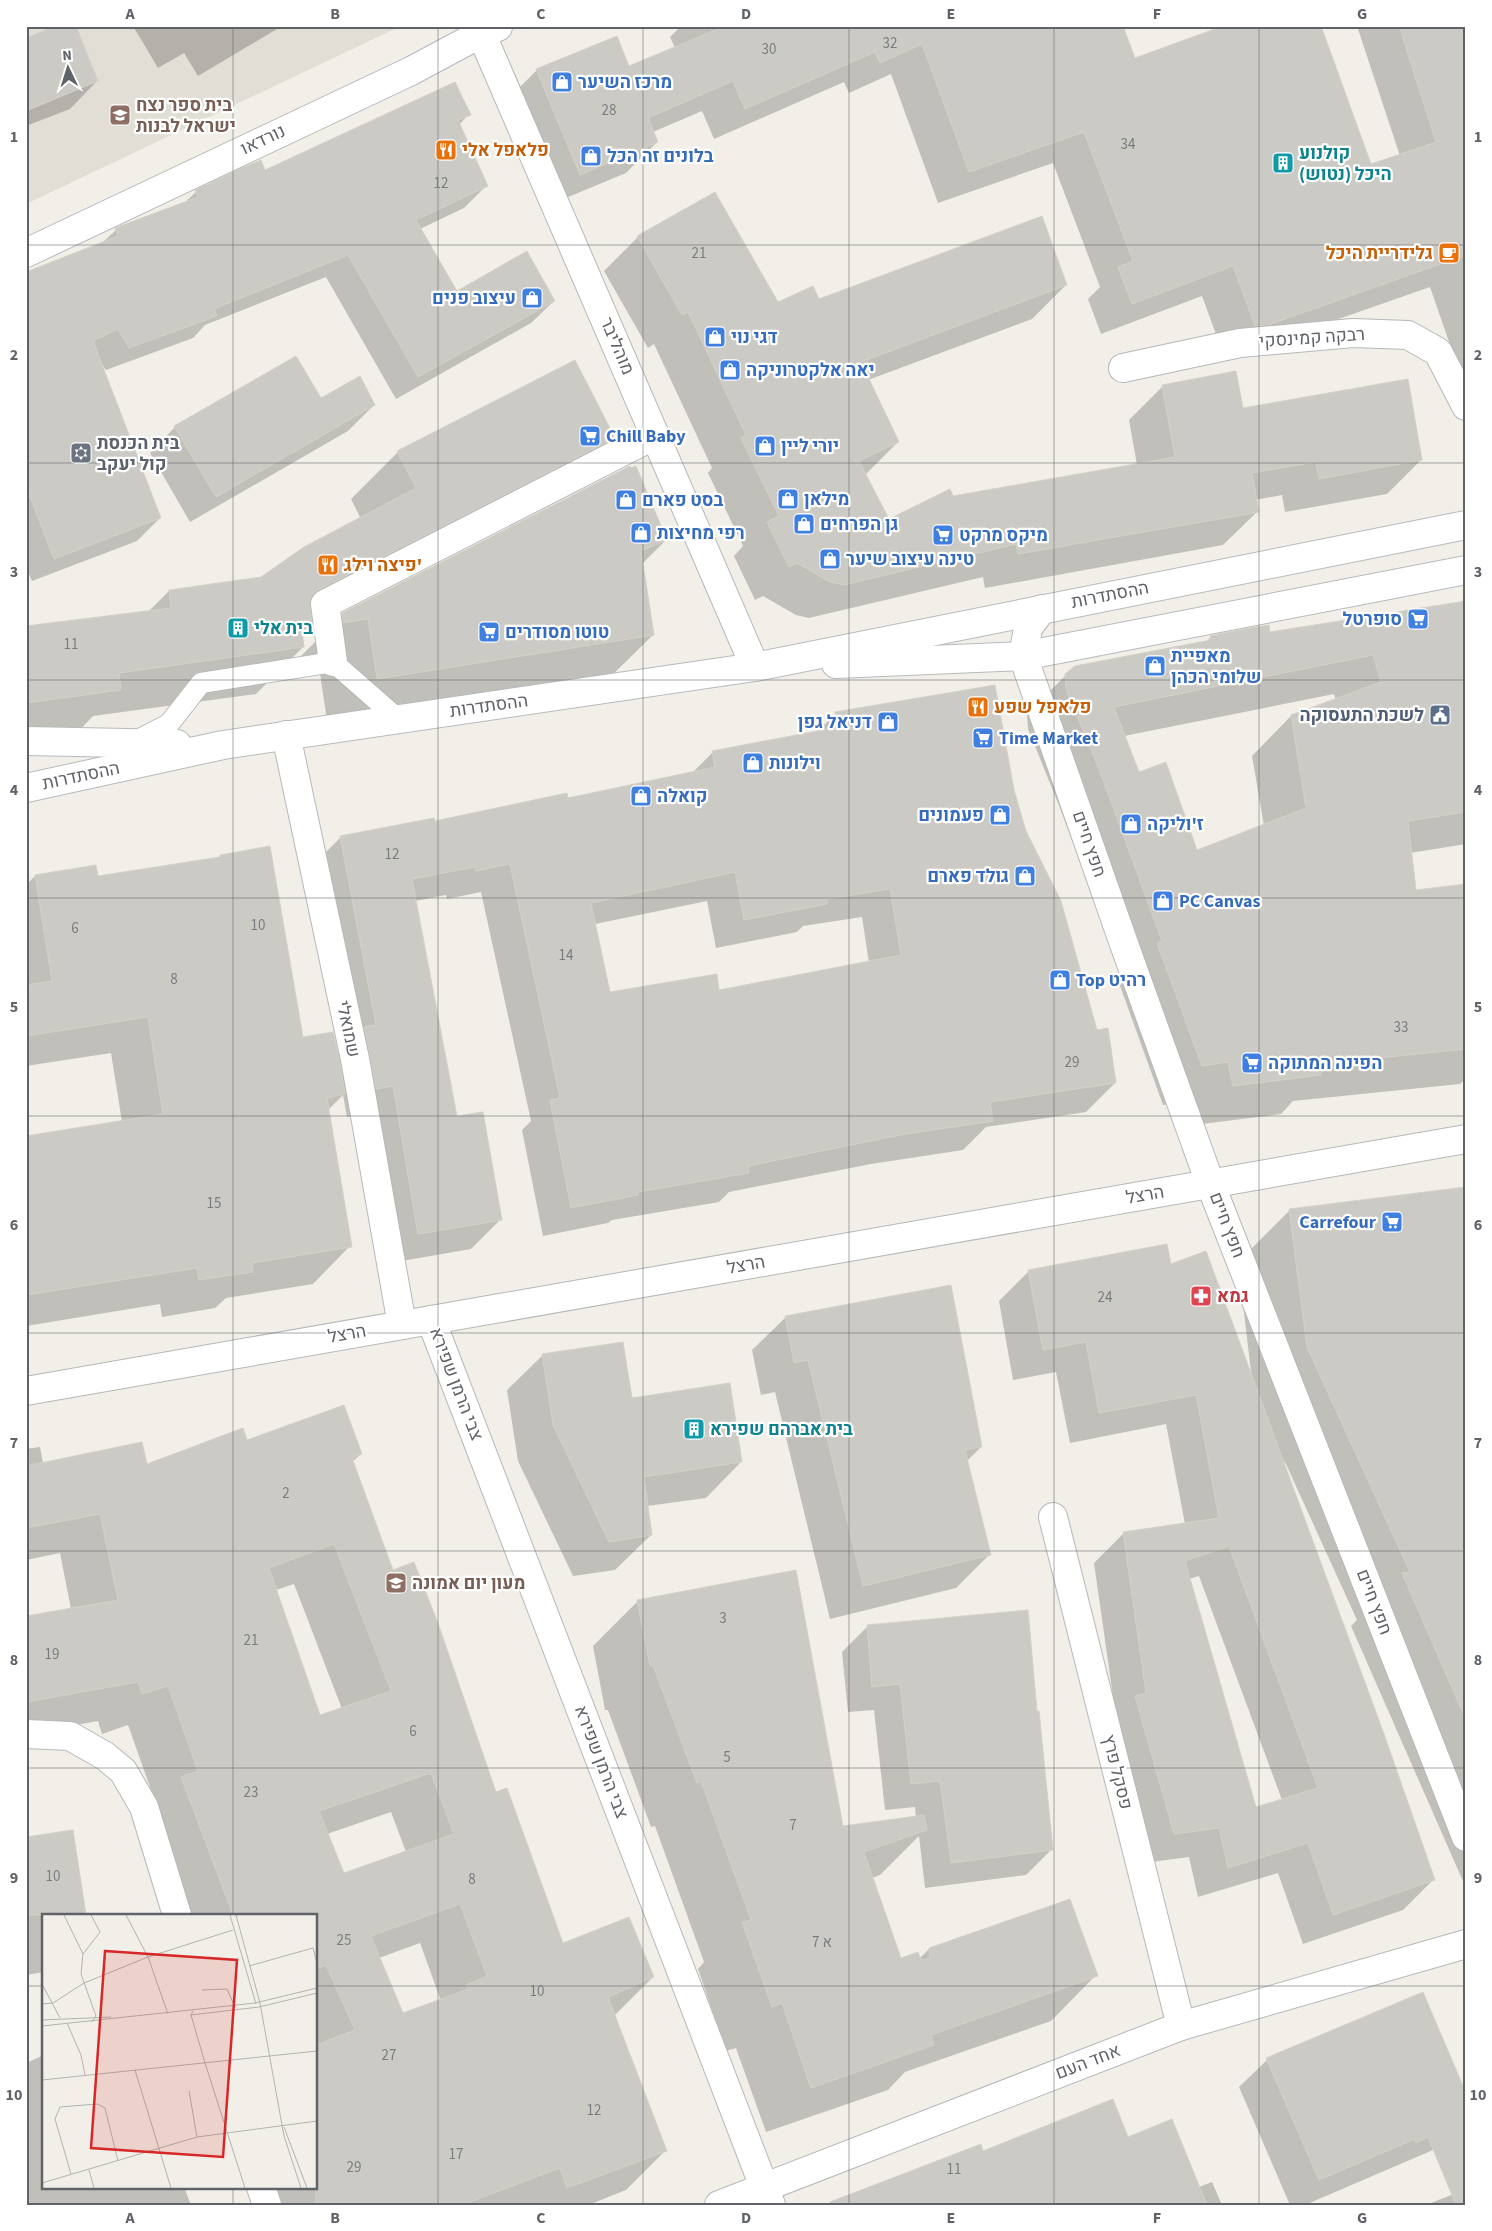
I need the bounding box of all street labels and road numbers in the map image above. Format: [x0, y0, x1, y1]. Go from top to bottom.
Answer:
street label: נורדאו [236, 119, 290, 161]
street label: מוהליבר [594, 313, 640, 379]
street label: רבקה קמינסקי [1258, 322, 1366, 354]
street label: ההסתדרות [1069, 575, 1151, 615]
street label: ההסתדרות [448, 688, 530, 724]
street label: ההסתדרות [40, 756, 122, 796]
street label: חפץ חיים [1066, 807, 1112, 881]
street label: שמואלי [330, 998, 366, 1060]
street label: הרצל [1124, 1179, 1166, 1211]
street label: חפץ חיים [1203, 1188, 1251, 1262]
street label: הרצל [725, 1249, 767, 1281]
street label: הרצל [326, 1318, 368, 1350]
street label: צבי הרמן שפירא [423, 1324, 489, 1444]
street label: חפץ חיים [1350, 1565, 1398, 1639]
street label: צבי הרמן שפירא [568, 1702, 634, 1822]
street label: פסקל פרץ [1096, 1732, 1138, 1812]
street label: אחד העם [1052, 2038, 1124, 2086]

